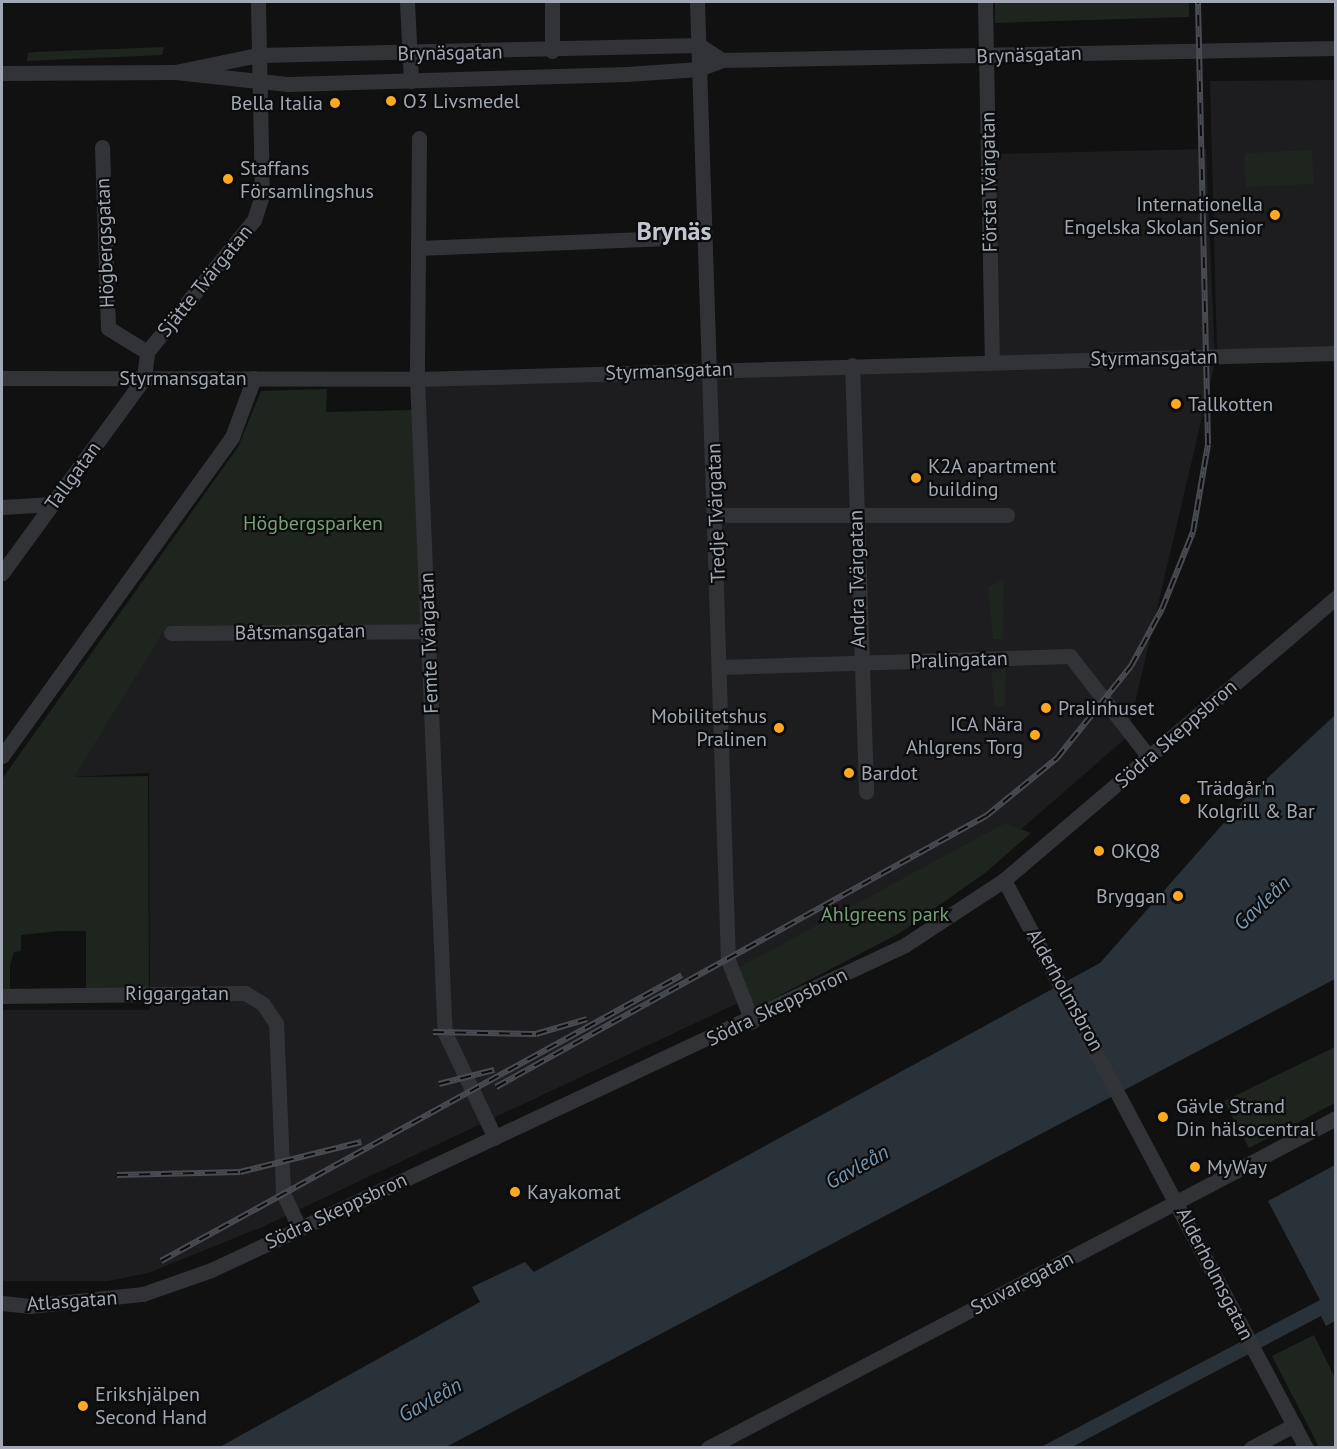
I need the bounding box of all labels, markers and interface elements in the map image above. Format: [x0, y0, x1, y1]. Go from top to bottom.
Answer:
street label: Brynäsgatan [397, 40, 503, 66]
street label: Brynäsgatan [976, 41, 1082, 69]
place label: O3 Livsmedel [403, 89, 520, 113]
place label: Bella Italia [231, 91, 323, 115]
marker: O3 Livsmedel [384, 94, 398, 108]
marker: Bella Italia [328, 96, 342, 110]
street label: Första Tvärgatan [976, 111, 1002, 253]
place label: Staffans Församlingshus [240, 156, 374, 203]
marker: Staffans Församlingshus [221, 172, 235, 186]
street label: Högbergsgatan [91, 178, 119, 308]
place label: Internationella Engelska Skolan Senior [1064, 192, 1263, 239]
marker: Internationella Engelska Skolan Senior [1268, 208, 1282, 222]
district label: Brynäs [637, 215, 711, 247]
street label: Sjätte Tvärgatan [152, 220, 258, 342]
street label: Styrmansgatan [1090, 345, 1218, 371]
street label: Styrmansgatan [605, 357, 733, 385]
street label: Styrmansgatan [119, 366, 247, 390]
place label: Tallkotten [1188, 392, 1273, 416]
marker: Tallkotten [1169, 397, 1183, 411]
street label: Tallgatan [40, 437, 106, 515]
street label: Tredje Tvärgatan [702, 442, 730, 584]
place label: K2A apartment building [928, 454, 1057, 501]
marker: K2A apartment building [909, 471, 923, 485]
street label: Andra Tvärgatan [844, 509, 870, 649]
park label: Högbergsparken [243, 511, 383, 535]
street label: Femte Tvärgatan [415, 572, 443, 714]
street label: Båtsmansgatan [234, 619, 366, 645]
street label: Pralingatan [910, 646, 1008, 674]
street label: Södra Skeppsbron [1110, 675, 1242, 793]
place label: Pralinhuset [1058, 696, 1154, 720]
marker: Pralinhuset [1039, 701, 1053, 715]
place label: Mobilitetshus Pralinen [651, 704, 767, 751]
place label: ICA Nära Ahlgrens Torg [905, 712, 1023, 759]
marker: Mobilitetshus Pralinen [772, 721, 786, 735]
marker: ICA Nära Ahlgrens Torg [1028, 728, 1042, 742]
place label: Bardot [861, 761, 918, 785]
marker: Bardot [842, 766, 856, 780]
place label: Trädgår'n Kolgrill & Bar [1197, 776, 1315, 823]
marker: Trädgår'n Kolgrill & Bar [1178, 792, 1192, 806]
place label: OKQ8 [1111, 839, 1160, 863]
marker: OKQ8 [1092, 844, 1106, 858]
water label: Gavleån [1228, 870, 1296, 936]
place label: Bryggan [1096, 884, 1166, 908]
marker: Bryggan [1171, 889, 1185, 903]
park label: Ahlgreens park [821, 902, 949, 926]
street label: Alderholmsbron [1021, 924, 1109, 1056]
street label: Södra Skeppsbron [703, 963, 851, 1051]
street label: Riggargatan [125, 981, 229, 1005]
place label: Gävle Strand Din hälsocentral [1176, 1094, 1316, 1141]
marker: Gävle Strand Din hälsocentral [1154, 1108, 1172, 1126]
water label: Gavleån [821, 1139, 893, 1195]
place label: MyWay [1207, 1155, 1267, 1179]
marker: MyWay [1188, 1160, 1202, 1174]
street label: Södra Skeppsbron [261, 1168, 411, 1254]
place label: Kayakomat [527, 1180, 621, 1204]
marker: Kayakomat [508, 1185, 522, 1199]
street label: Alderholmsgatan [1171, 1204, 1259, 1344]
street label: Stuvaregatan [967, 1246, 1077, 1320]
street label: Atlasgatan [26, 1286, 118, 1316]
water label: Gavleån [394, 1372, 466, 1428]
place label: Erikshjälpen Second Hand [95, 1382, 207, 1429]
marker: Erikshjälpen Second Hand [76, 1399, 90, 1413]

